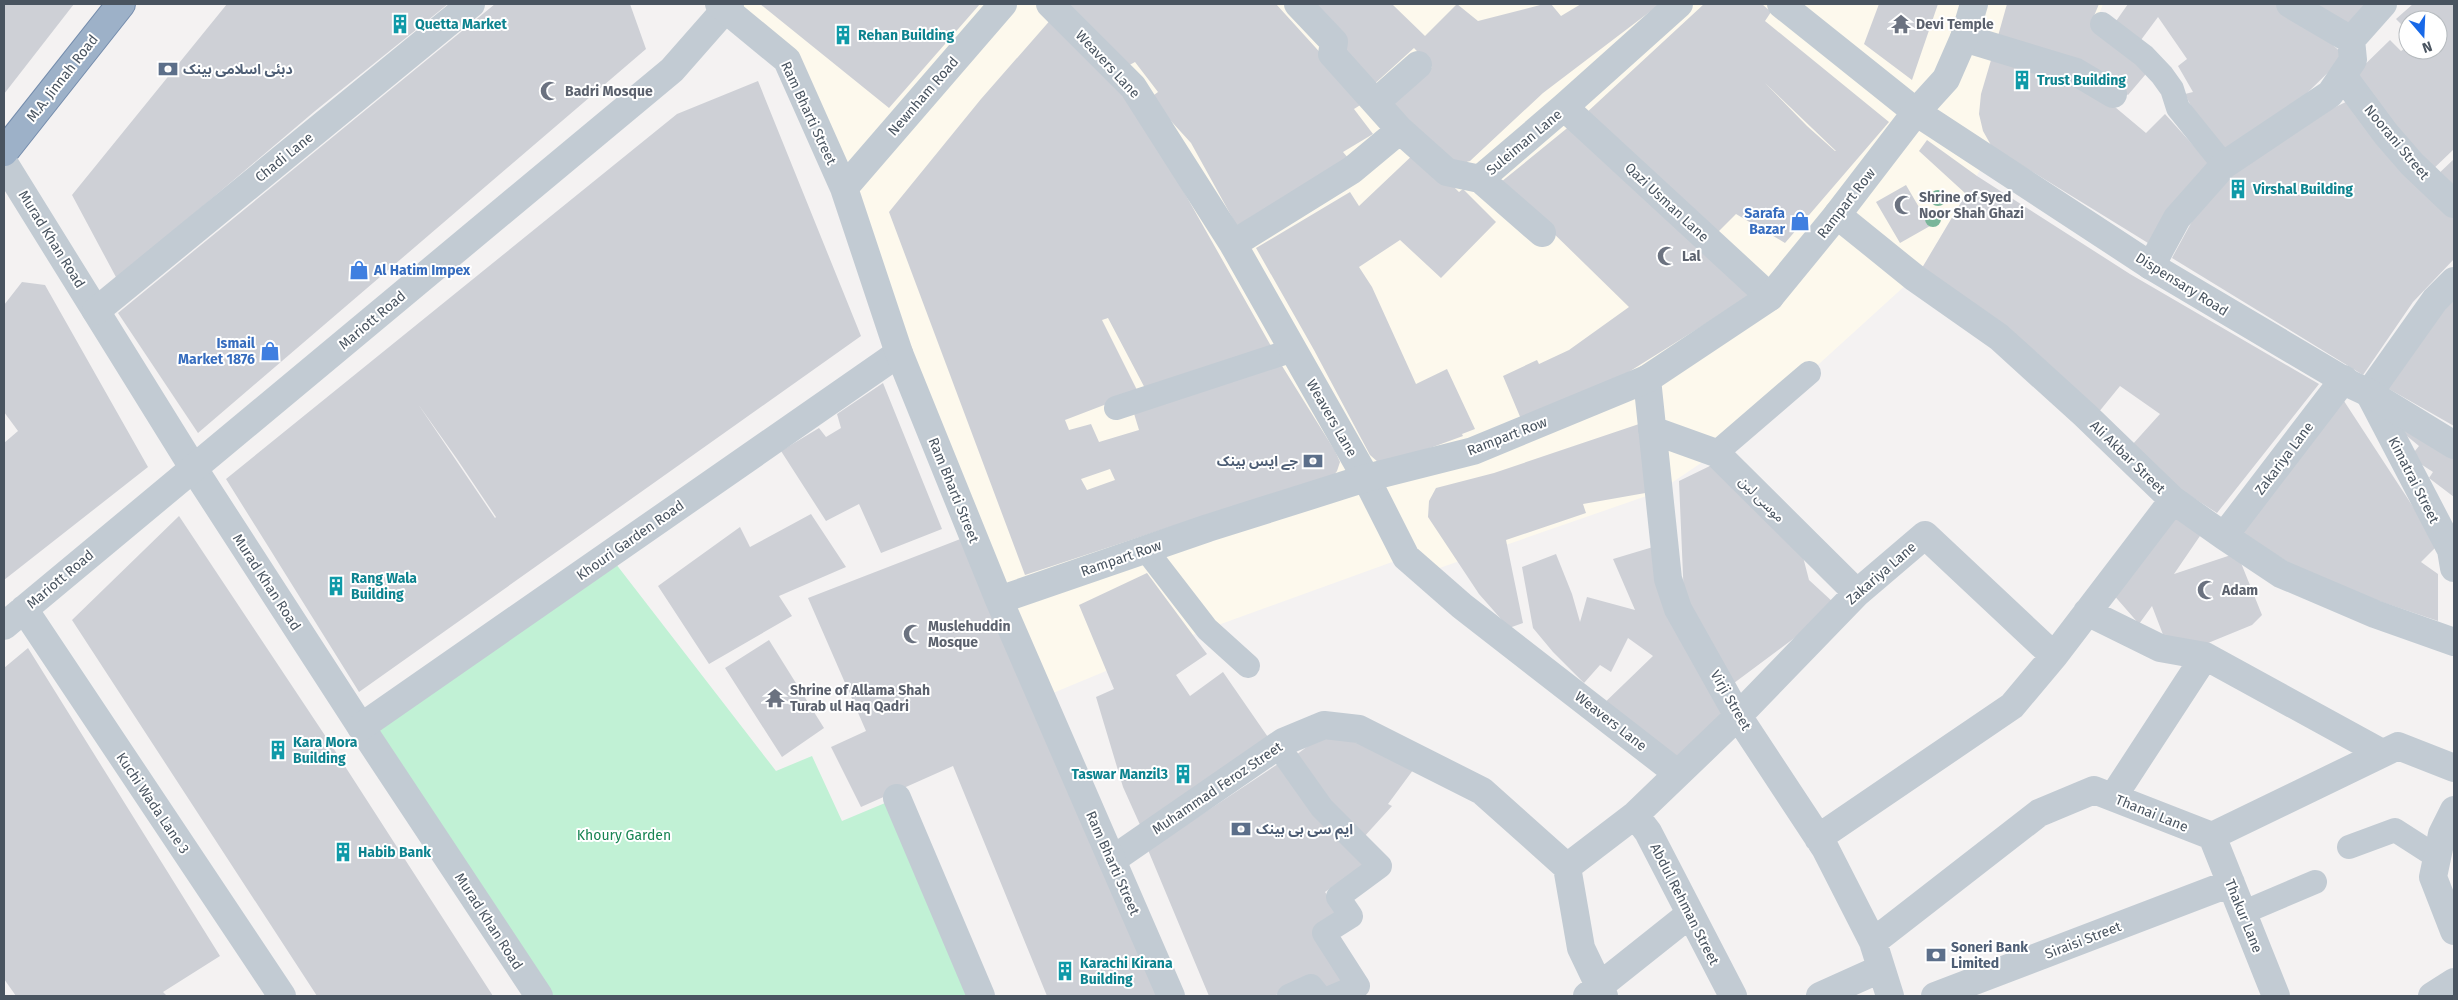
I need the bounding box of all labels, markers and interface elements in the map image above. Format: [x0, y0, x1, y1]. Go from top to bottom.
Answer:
north arrow [2398, 10, 2448, 60]
building icon: Quetta Market [389, 13, 411, 35]
temple icon: Devi Temple [1890, 13, 1912, 35]
place label: Quetta Market [415, 16, 508, 33]
place label: Devi Temple [1916, 16, 1994, 33]
building icon: Rehan Building [832, 24, 854, 46]
place label: Rehan Building [858, 27, 954, 44]
street label: Weavers Lane [1072, 27, 1143, 102]
street label: M.A. Jinnah Road [23, 31, 102, 125]
text: N [2420, 37, 2434, 56]
street label: Newnham Road [884, 53, 962, 139]
bank icon: دبئی اسلامی بینک [157, 58, 179, 80]
street label: Ram Bharti Street [777, 59, 840, 168]
place label: دبئی اسلامی بینک [183, 61, 293, 78]
building icon: Trust Building [2011, 69, 2033, 91]
place label: Trust Building [2037, 72, 2126, 89]
mosque icon: Badri Mosque [539, 80, 561, 102]
place label: Badri Mosque [565, 83, 653, 100]
street label: Noorani Street [2360, 102, 2433, 184]
street label: Suleiman Lane [1483, 106, 1565, 179]
street label: Chadi Lane [252, 129, 317, 186]
street label: Qazi Usman Lane [1621, 159, 1712, 246]
street label: Rampart Row [1814, 165, 1879, 242]
building icon: Virshal Building [2227, 178, 2249, 200]
place label: Virshal Building [2252, 181, 2353, 198]
street label: Murad Khan Road [15, 187, 88, 291]
place label: Shrine of Syed Noor Shah Ghazi [1919, 189, 2024, 222]
mosque icon: Shrine of Syed Noor Shah Ghazi [1893, 194, 1915, 216]
place label: Sarafa Bazar [1744, 205, 1785, 238]
shop icon: Sarafa Bazar [1789, 210, 1811, 232]
mosque icon: Lal [1656, 245, 1678, 267]
place label: Lal [1682, 248, 1702, 265]
street label: Dispensary Road [2132, 249, 2231, 320]
shop icon: Al Hatim Impex [348, 259, 370, 281]
place label: Al Hatim Impex [373, 262, 471, 279]
street label: Mariott Road [335, 287, 409, 353]
place label: Ismail Market 1876 [178, 335, 256, 368]
shop icon: Ismail Market 1876 [259, 340, 281, 362]
street label: Weavers Lane [1303, 377, 1361, 460]
street label: Rampart Row [1465, 413, 1550, 460]
street label: Ali Akbar Street [2087, 417, 2169, 498]
street label: Zakariya Lane [2251, 418, 2317, 498]
street label: Kimatrai Street [2384, 434, 2443, 527]
street label: Ram Bharti Street [925, 435, 983, 546]
bank icon: جے ایس بینک [1302, 450, 1324, 472]
place label: جے ایس بینک [1217, 453, 1298, 470]
street label: موسی لین [1735, 473, 1788, 526]
street label: Khouri Garden Road [573, 497, 687, 584]
street label: Murad Khan Road [229, 531, 304, 634]
street label: Rampart Row [1078, 537, 1164, 580]
street label: Zakariya Lane [1843, 538, 1920, 608]
street label: Mariott Road [23, 546, 97, 612]
place label: Rang Wala Building [351, 570, 417, 603]
building icon: Rang Wala Building [325, 575, 347, 597]
mosque icon: Adam [2196, 579, 2218, 601]
place label: Adam [2221, 582, 2258, 599]
place label: Muslehuddin Mosque [928, 618, 1011, 651]
mosque icon: Muslehuddin Mosque [902, 623, 924, 645]
street label: Virji Street [1707, 667, 1755, 734]
place label: Shrine of Allama Shah Turab ul Haq Qadri [790, 682, 930, 715]
temple icon: Shrine of Allama Shah Turab ul Haq Qadri [764, 687, 786, 709]
street label: Weavers Lane [1571, 688, 1650, 755]
place label: Kara Mora Building [293, 734, 358, 767]
street label: Muhammad Feroz Street [1149, 738, 1286, 838]
building icon: Kara Mora Building [267, 739, 289, 761]
street label: Kuchi Wada Lane 3 [112, 750, 193, 857]
building icon: Taswar Manzil3 [1172, 763, 1194, 785]
place label: Taswar Manzil3 [1072, 766, 1168, 783]
street label: Thanai Lane [2113, 791, 2191, 836]
street label: Ram Bharti Street [1082, 809, 1143, 919]
bank icon: ایم سی بی بینک [1230, 818, 1252, 840]
place label: ایم سی بی بینک [1256, 821, 1353, 840]
park label: Khoury Garden [577, 827, 671, 844]
building icon: Habib Bank [332, 841, 354, 863]
street label: Abdul Rehman Street [1646, 841, 1723, 969]
place label: Habib Bank [358, 844, 431, 861]
street label: Murad Khan Road [451, 870, 526, 973]
street label: Thakur Lane [2221, 877, 2266, 955]
street label: Siraisi Street [2043, 918, 2125, 963]
place label: Soneri Bank Limited [1951, 939, 2028, 972]
bank icon: Soneri Bank Limited [1925, 944, 1947, 966]
place label: Karachi Kirana Building [1080, 955, 1173, 988]
building icon: Karachi Kirana Building [1054, 960, 1076, 982]

